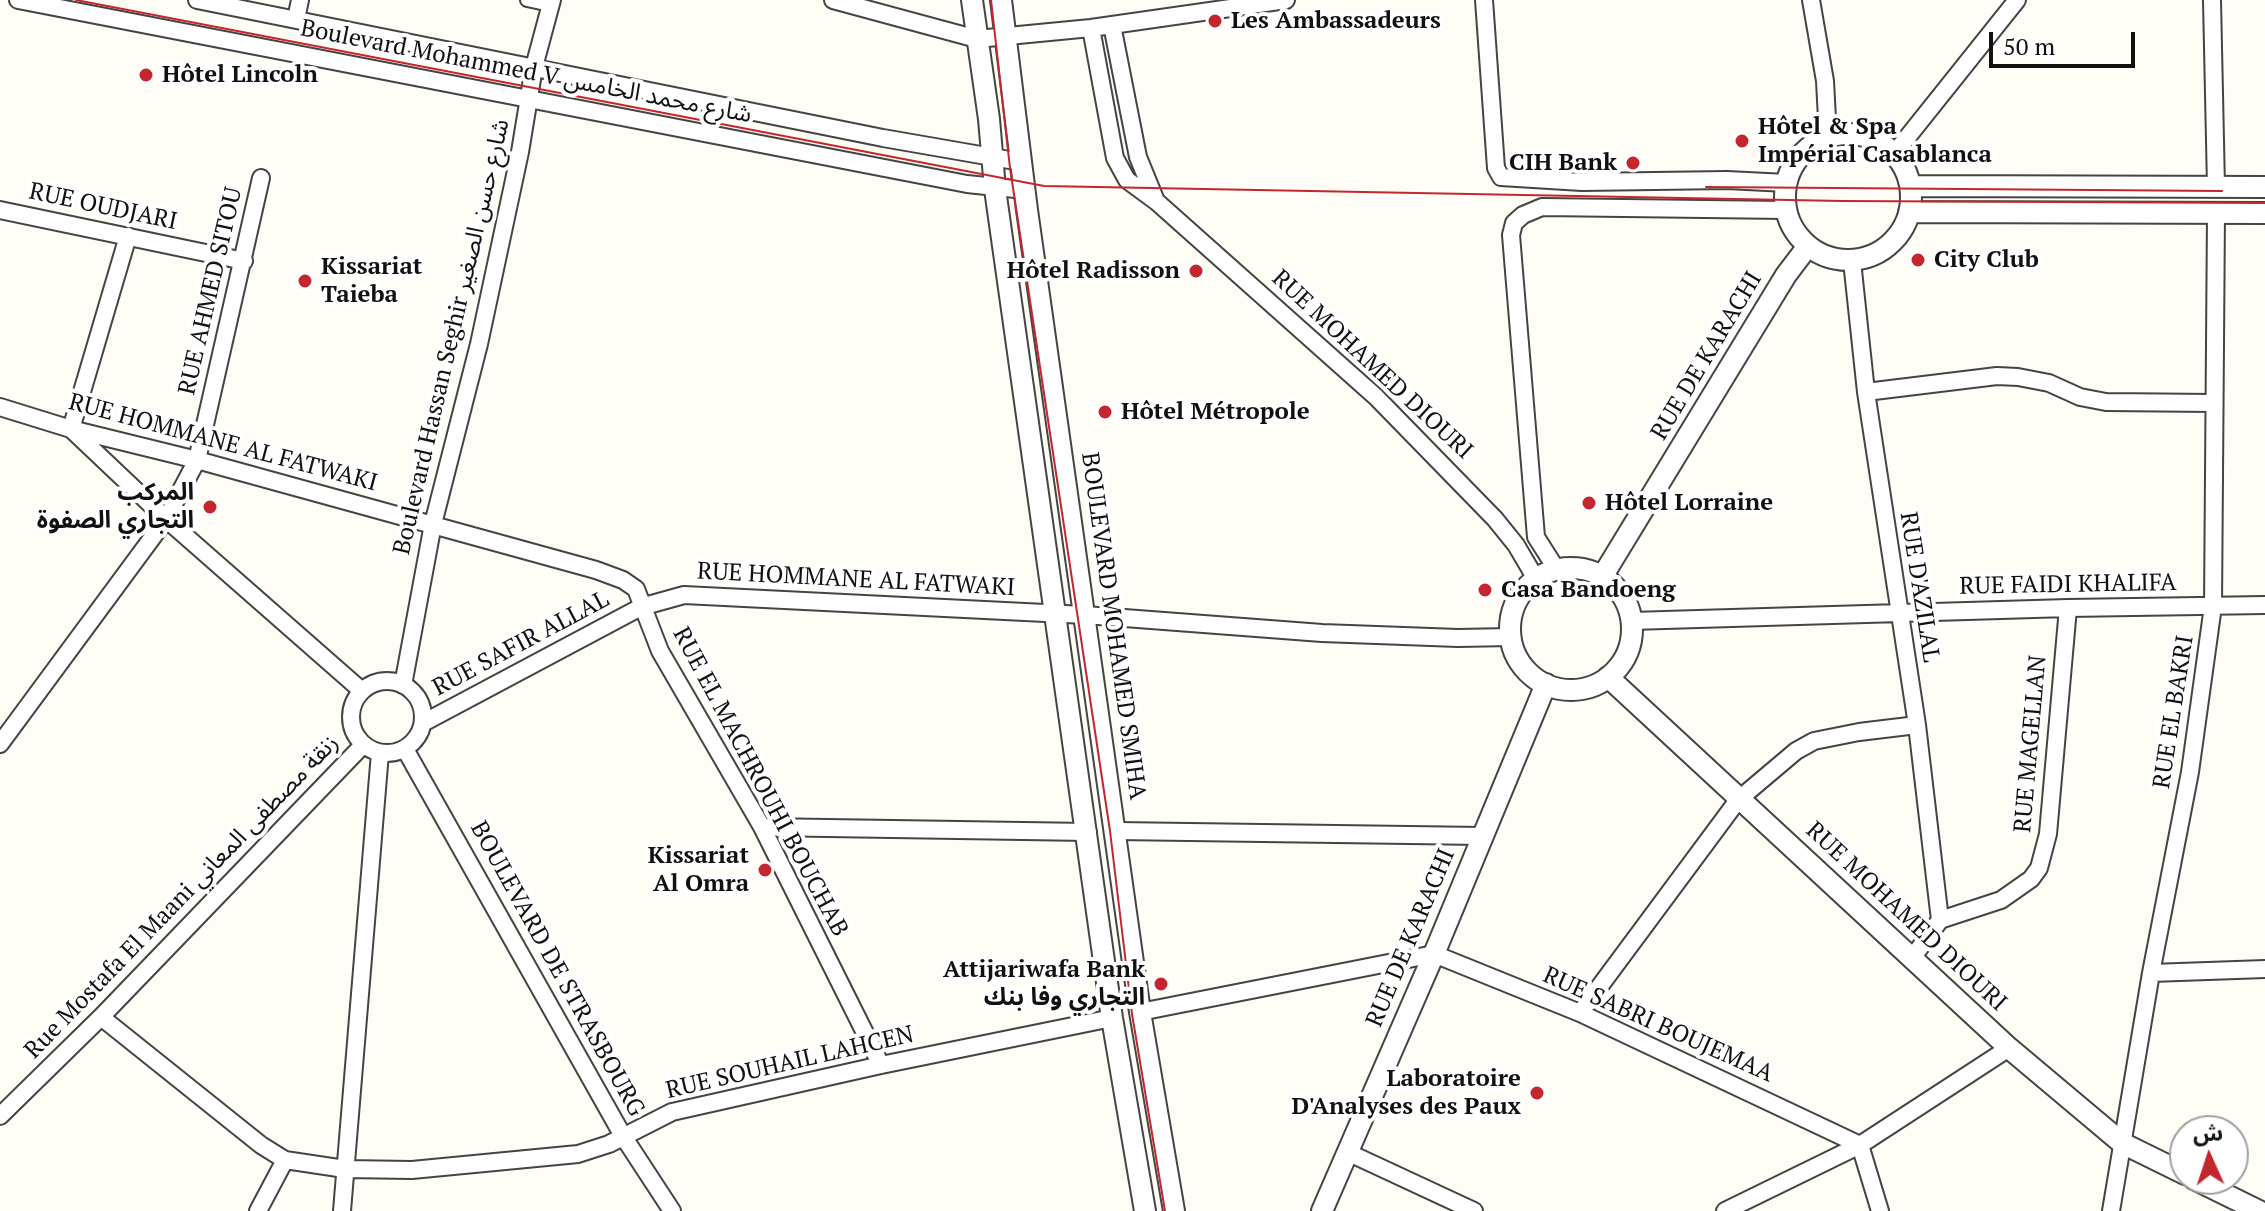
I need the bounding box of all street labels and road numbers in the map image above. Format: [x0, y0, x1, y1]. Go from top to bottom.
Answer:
street label: Boulevard Mohammed V شارع محمد الخامس [298, 14, 754, 130]
street label: Boulevard Hassan Seghir شارع حسن الصغير [388, 116, 516, 558]
street label: RUE OUDJARI [26, 177, 180, 237]
street label: RUE AHMED SITOU [173, 184, 249, 398]
street label: RUE MOHAMED DIOURI [1266, 264, 1478, 466]
street label: RUE DE KARACHI [1645, 267, 1769, 445]
street label: RUE HOMMANE AL FATWAKI [66, 388, 380, 498]
street label: BOULEVARD MOHAMED SMIHA [1074, 451, 1152, 801]
street label: RUE D'AZILAL [1893, 510, 1945, 664]
street label: RUE HOMMANE AL FATWAKI [696, 557, 1016, 603]
street label: RUE FAIDI KHALIFA [1959, 569, 2177, 601]
street label: RUE SAFIR ALLAL [428, 585, 614, 703]
street label: RUE EL MACHROUHI BOUCHAB [666, 623, 854, 941]
street label: RUE EL BAKRI [2148, 633, 2200, 791]
street label: RUE MAGELLAN [2009, 654, 2053, 834]
street label: Rue Mostafa El Maani زنقة مصطفى المعاني [19, 729, 345, 1065]
street label: BOULEVARD DE STRASBOURG [464, 816, 650, 1122]
street label: RUE MOHAMED DIOURI [1800, 816, 2012, 1018]
street label: RUE DE KARACHI [1360, 844, 1462, 1032]
street label: RUE SABRI BOUJEMAA [1538, 961, 1778, 1089]
street label: RUE SOUHAIL LAHCEN [663, 1020, 917, 1106]

